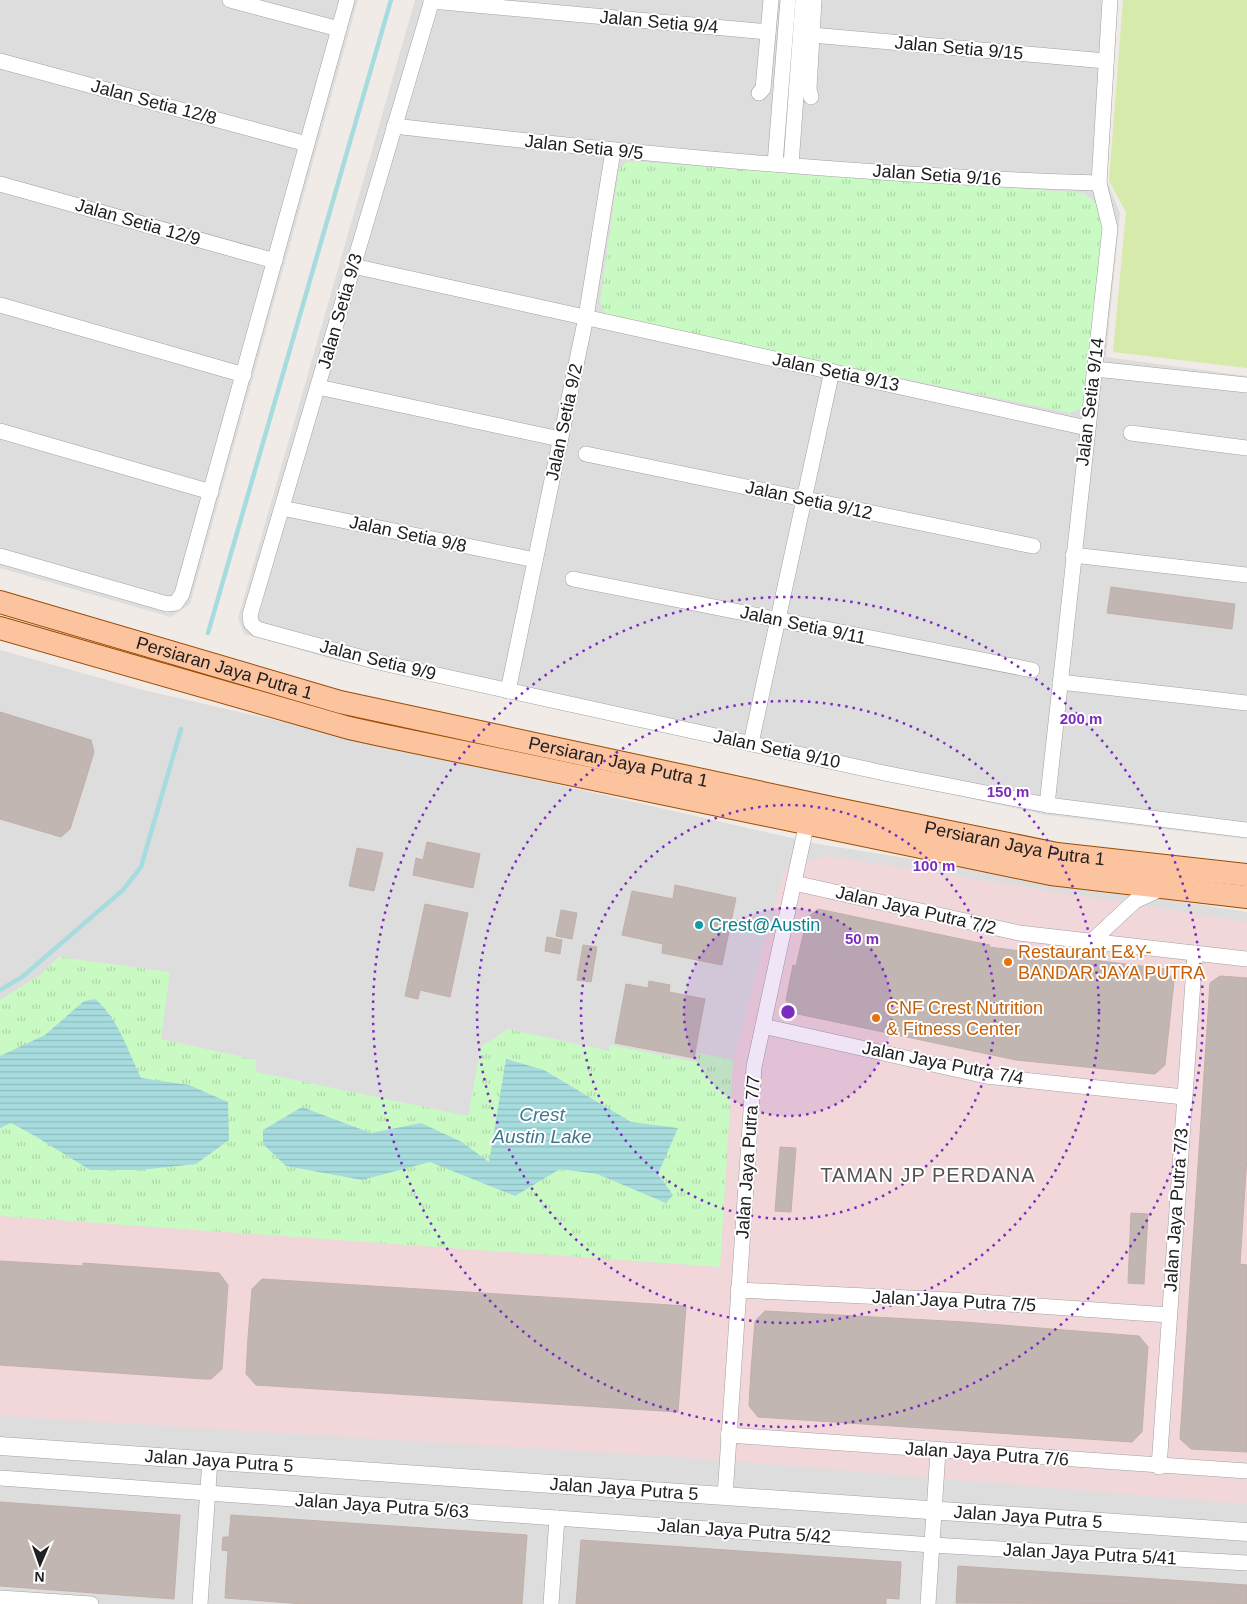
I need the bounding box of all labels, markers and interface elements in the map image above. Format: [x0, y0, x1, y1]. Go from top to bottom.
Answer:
street label: Jalan Setia 9/4 [599, 7, 719, 37]
street label: Jalan Setia 9/15 [894, 32, 1024, 64]
street label: Jalan Setia 12/8 [89, 76, 219, 128]
street label: Jalan Setia 9/5 [524, 131, 644, 163]
street label: Jalan Setia 9/16 [872, 161, 1002, 189]
street label: Jalan Setia 12/9 [73, 195, 203, 249]
street label: Jalan Setia 9/3 [314, 251, 366, 371]
street label: Jalan Setia 9/14 [1072, 337, 1108, 467]
street label: Jalan Setia 9/13 [771, 349, 901, 395]
street label: Jalan Setia 9/2 [542, 362, 586, 482]
street label: Jalan Setia 9/12 [744, 477, 874, 523]
street label: Jalan Setia 9/8 [348, 512, 468, 556]
street label: Jalan Setia 9/11 [738, 602, 868, 648]
street label: Persiaran Jaya Putra 1 [134, 633, 315, 703]
street label: Jalan Setia 9/9 [318, 636, 438, 684]
text: 200 m [1060, 710, 1102, 727]
street label: Jalan Setia 9/10 [712, 726, 842, 772]
street label: Persiaran Jaya Putra 1 [527, 733, 710, 791]
text: 150 m [987, 783, 1029, 800]
street label: Persiaran Jaya Putra 1 [923, 817, 1106, 869]
text: 100 m [913, 857, 955, 874]
street label: Jalan Jaya Putra 7/2 [834, 882, 998, 938]
place label: Crest@Austin [709, 915, 820, 935]
marker: Crest@Austin [693, 919, 705, 931]
text: 50 m [845, 930, 879, 947]
place label: Restaurant E&Y- BANDAR JAYA PUTRA [1018, 942, 1205, 983]
marker: Restaurant E&Y- BANDAR JAYA PUTRA [1002, 956, 1014, 968]
place label: CNF Crest Nutrition & Fitness Center [886, 998, 1043, 1039]
centre of rings [779, 1003, 797, 1021]
marker: CNF Crest Nutrition & Fitness Center [870, 1012, 882, 1024]
street label: Jalan Jaya Putra 7/4 [861, 1038, 1025, 1088]
street label: Jalan Jaya Putra 7/7 [732, 1074, 764, 1240]
water label: Crest Austin Lake [491, 1104, 592, 1147]
street label: Jalan Jaya Putra 7/3 [1160, 1127, 1192, 1293]
district label: TAMAN JP PERDANA [820, 1164, 1036, 1186]
street label: Jalan Jaya Putra 7/5 [872, 1287, 1036, 1315]
street label: Jalan Jaya Putra 7/6 [904, 1438, 1070, 1470]
street label: Jalan Jaya Putra 5 [144, 1446, 294, 1476]
street label: Jalan Jaya Putra 5 [549, 1474, 699, 1504]
street label: Jalan Jaya Putra 5/63 [294, 1490, 470, 1522]
street label: Jalan Jaya Putra 5 [953, 1502, 1103, 1532]
street label: Jalan Jaya Putra 5/42 [656, 1515, 832, 1547]
north arrow [15, 1539, 65, 1589]
street label: Jalan Jaya Putra 5/41 [1003, 1539, 1177, 1569]
text: N [34, 1569, 45, 1585]

